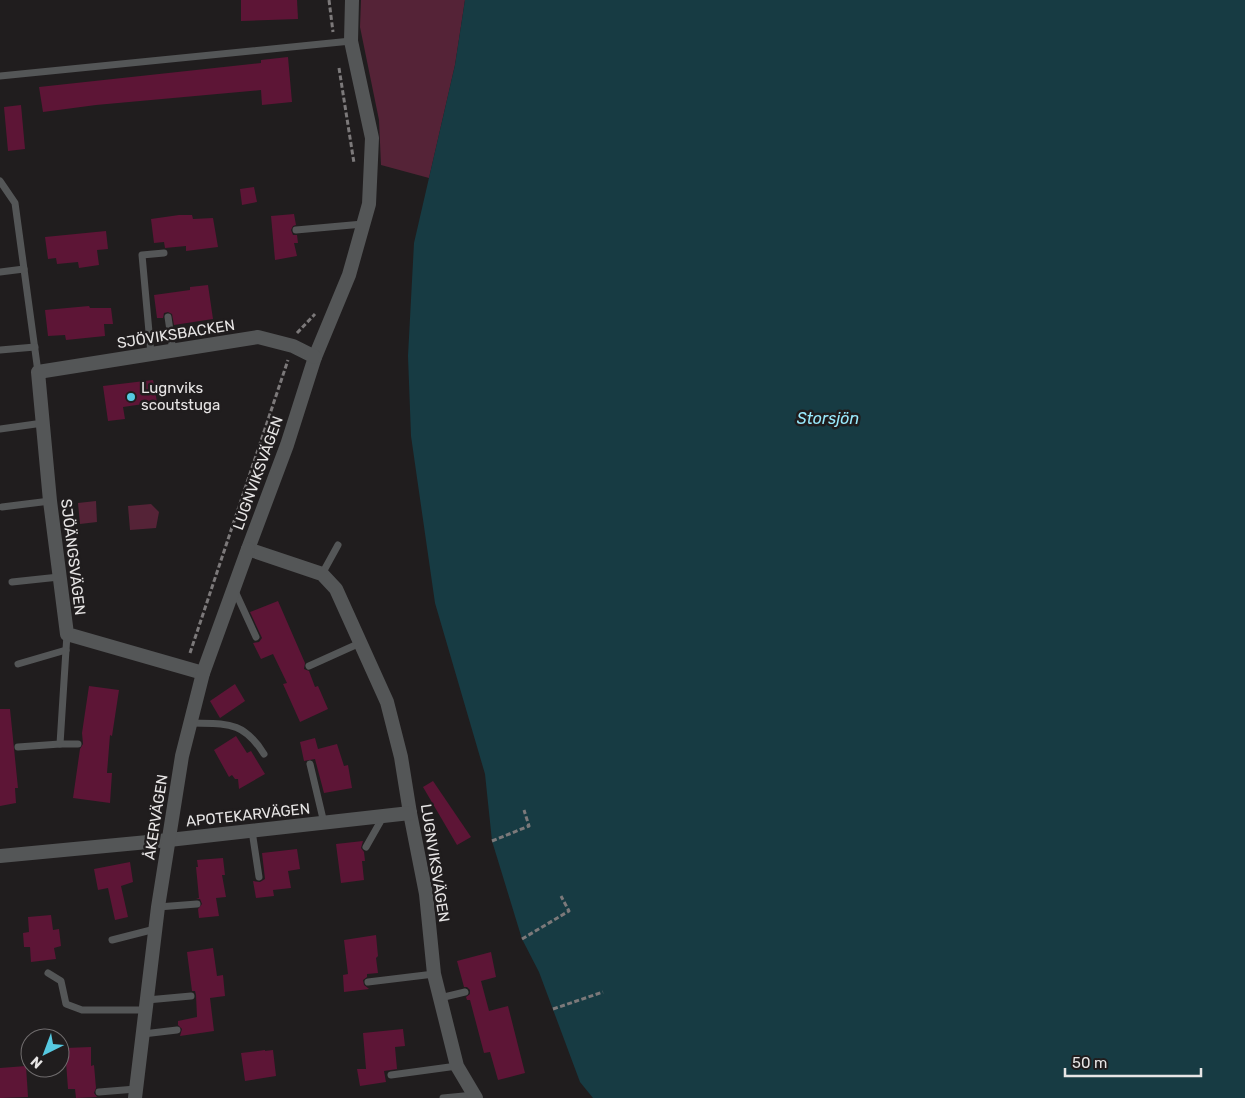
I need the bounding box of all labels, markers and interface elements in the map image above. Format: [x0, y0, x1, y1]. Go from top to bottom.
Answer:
street label: SJÖVIKSBACKEN [116, 316, 236, 352]
place label: Lugnviks scoutstuga [141, 379, 220, 414]
marker: Lugnviks scoutstuga [125, 391, 137, 403]
water label: Storsjön [797, 409, 859, 428]
street label: LUGNVIKSVÄGEN [229, 414, 287, 532]
street label: SJÖÄNGSVÄGEN [57, 498, 89, 616]
street label: ÅKERVÄGEN [140, 773, 172, 861]
street label: APOTEKARVÄGEN [185, 800, 311, 830]
street label: LUGNVIKSVÄGEN [417, 802, 453, 924]
north arrow [20, 1028, 70, 1078]
scale bar [1065, 1046, 1201, 1078]
text: N [27, 1053, 46, 1072]
text: 50 m [1072, 1054, 1107, 1072]

